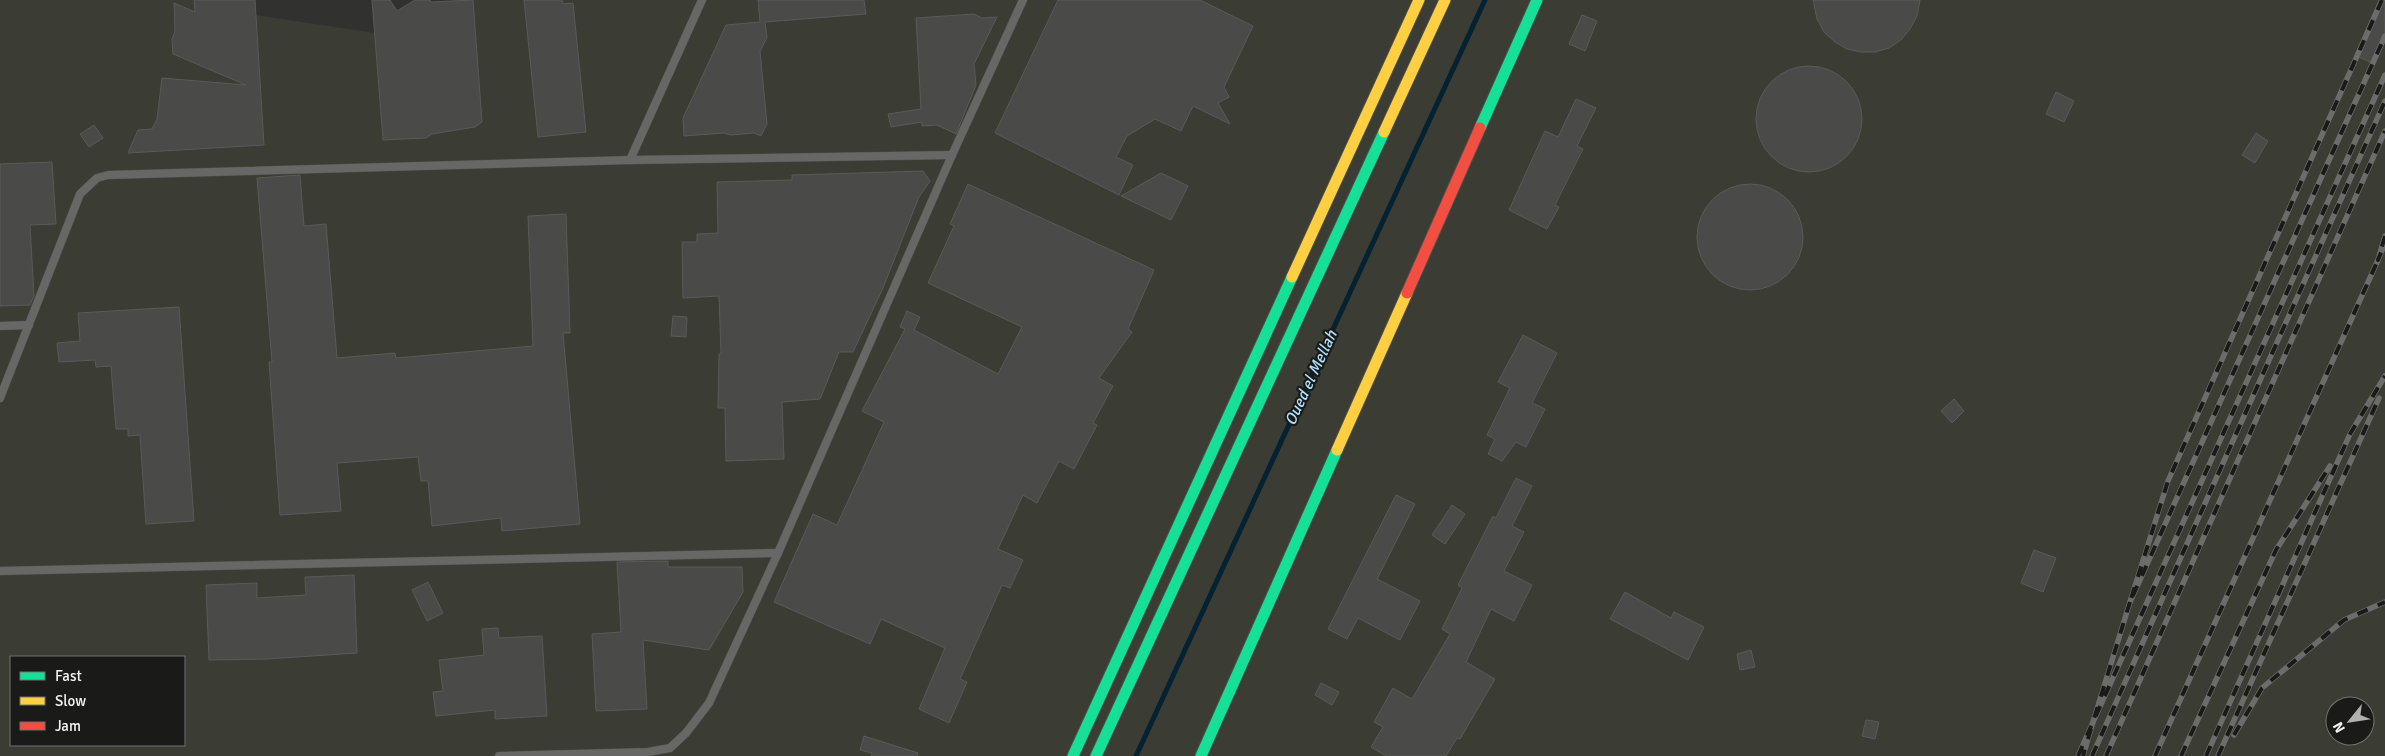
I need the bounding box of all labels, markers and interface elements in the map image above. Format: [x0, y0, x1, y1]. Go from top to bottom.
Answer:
water label: Oued el Mellah [1280, 326, 1342, 429]
legend [10, 656, 185, 746]
text: Fast [55, 667, 82, 685]
text: Slow [55, 692, 86, 710]
north arrow [2325, 696, 2375, 746]
text: Jam [55, 717, 81, 735]
text: N [2329, 719, 2349, 736]

